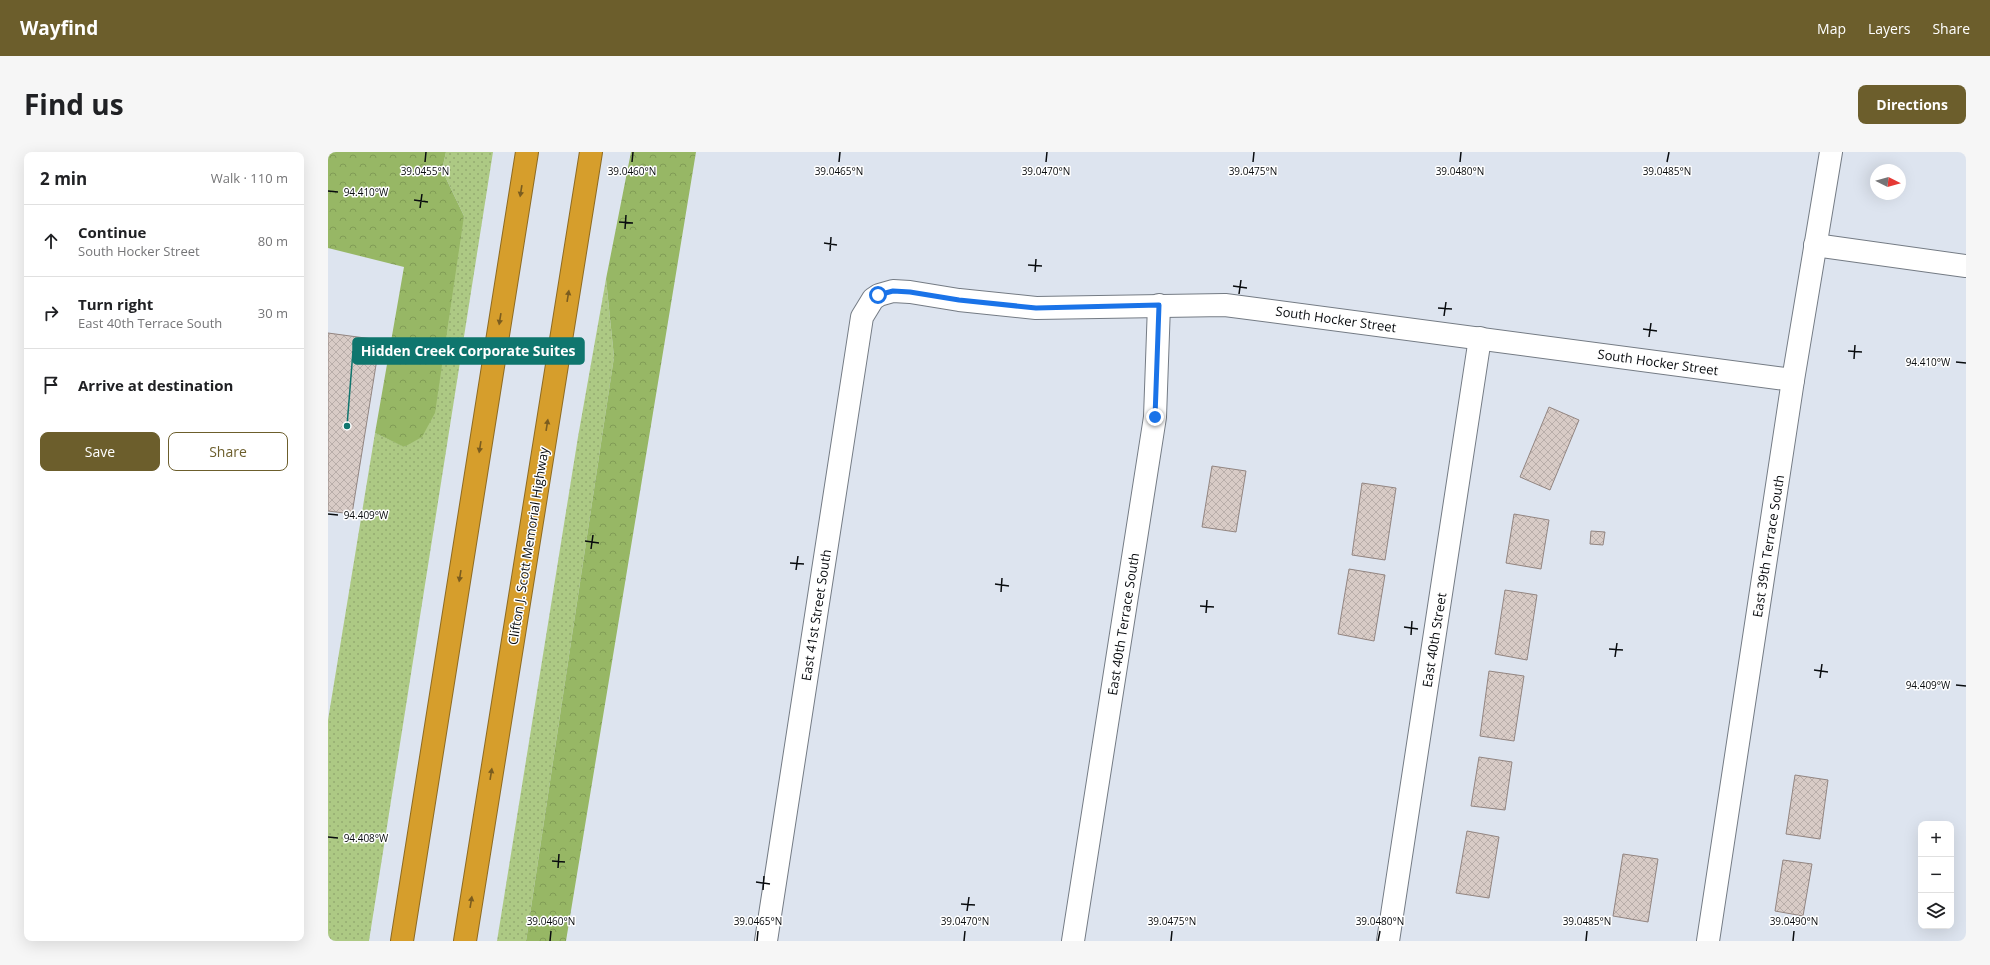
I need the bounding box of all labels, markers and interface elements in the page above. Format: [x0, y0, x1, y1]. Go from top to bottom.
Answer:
text: Wayfind [20, 15, 98, 41]
text: Map [1817, 19, 1846, 38]
text: Layers [1868, 19, 1910, 38]
text: Share [1932, 19, 1970, 38]
text: Find us [24, 85, 124, 123]
button: Directions [1858, 85, 1966, 124]
text: 39.0455°N [401, 164, 449, 178]
text: 39.0460°N [608, 164, 656, 178]
text: 39.0465°N [815, 164, 863, 178]
text: 39.0470°N [1022, 164, 1070, 178]
text: 39.0475°N [1229, 164, 1277, 178]
text: 39.0480°N [1436, 164, 1484, 178]
text: 39.0485°N [1643, 164, 1691, 178]
north arrow [1870, 164, 1906, 200]
text: 2 min [40, 167, 87, 190]
text: Walk · 110 m [211, 169, 288, 187]
one-way arrow [518, 184, 524, 197]
text: 94.410°W [344, 185, 389, 199]
text: Continue [78, 222, 146, 242]
icon: ahead [40, 230, 62, 252]
text: 80 m [258, 232, 288, 250]
text: South Hocker Street [78, 242, 200, 260]
route start [869, 286, 887, 304]
one-way arrow [565, 290, 571, 302]
text: Turn right [78, 294, 153, 314]
icon: right [40, 302, 62, 324]
street label: South Hocker Street [1275, 302, 1398, 336]
text: 30 m [258, 304, 288, 322]
one-way arrow [497, 313, 503, 325]
text: East 40th Terrace South [78, 314, 222, 332]
callout: Hidden Creek Corporate Suites [353, 338, 584, 364]
text: Hidden Creek Corporate Suites [361, 341, 575, 360]
street label: South Hocker Street [1597, 345, 1720, 379]
text: 94.410°W [1906, 355, 1951, 369]
icon: arrive [40, 374, 62, 396]
text: Arrive at destination [78, 375, 233, 395]
route end [1146, 408, 1164, 426]
one-way arrow [544, 418, 550, 431]
button: Save [40, 432, 160, 471]
button: Share [168, 432, 288, 471]
one-way arrow [477, 441, 483, 453]
street label: Clifton J. Scott Memorial Highway [503, 445, 553, 646]
street label: East 39th Terrace South [1748, 473, 1788, 619]
text: 94.409°W [344, 508, 389, 522]
street label: East 41st Street South [797, 548, 835, 682]
street label: East 40th Terrace South [1103, 551, 1143, 697]
one-way arrow [457, 570, 463, 582]
street label: East 40th Street [1418, 591, 1450, 689]
text: 94.409°W [1906, 678, 1951, 692]
one-way arrow [489, 768, 495, 780]
map controls [1918, 821, 1954, 929]
button: + [1918, 821, 1954, 857]
text: 94.408°W [344, 831, 389, 845]
button: − [1918, 857, 1954, 893]
button: layers [1918, 893, 1954, 929]
one-way arrow [468, 896, 474, 909]
text: 39.0460°N [527, 914, 575, 928]
text: 39.0465°N [734, 914, 782, 928]
text: 39.0470°N [941, 914, 989, 928]
text: 39.0475°N [1148, 914, 1196, 928]
text: 39.0480°N [1356, 914, 1404, 928]
text: 39.0485°N [1563, 914, 1611, 928]
text: 39.0490°N [1770, 914, 1818, 928]

